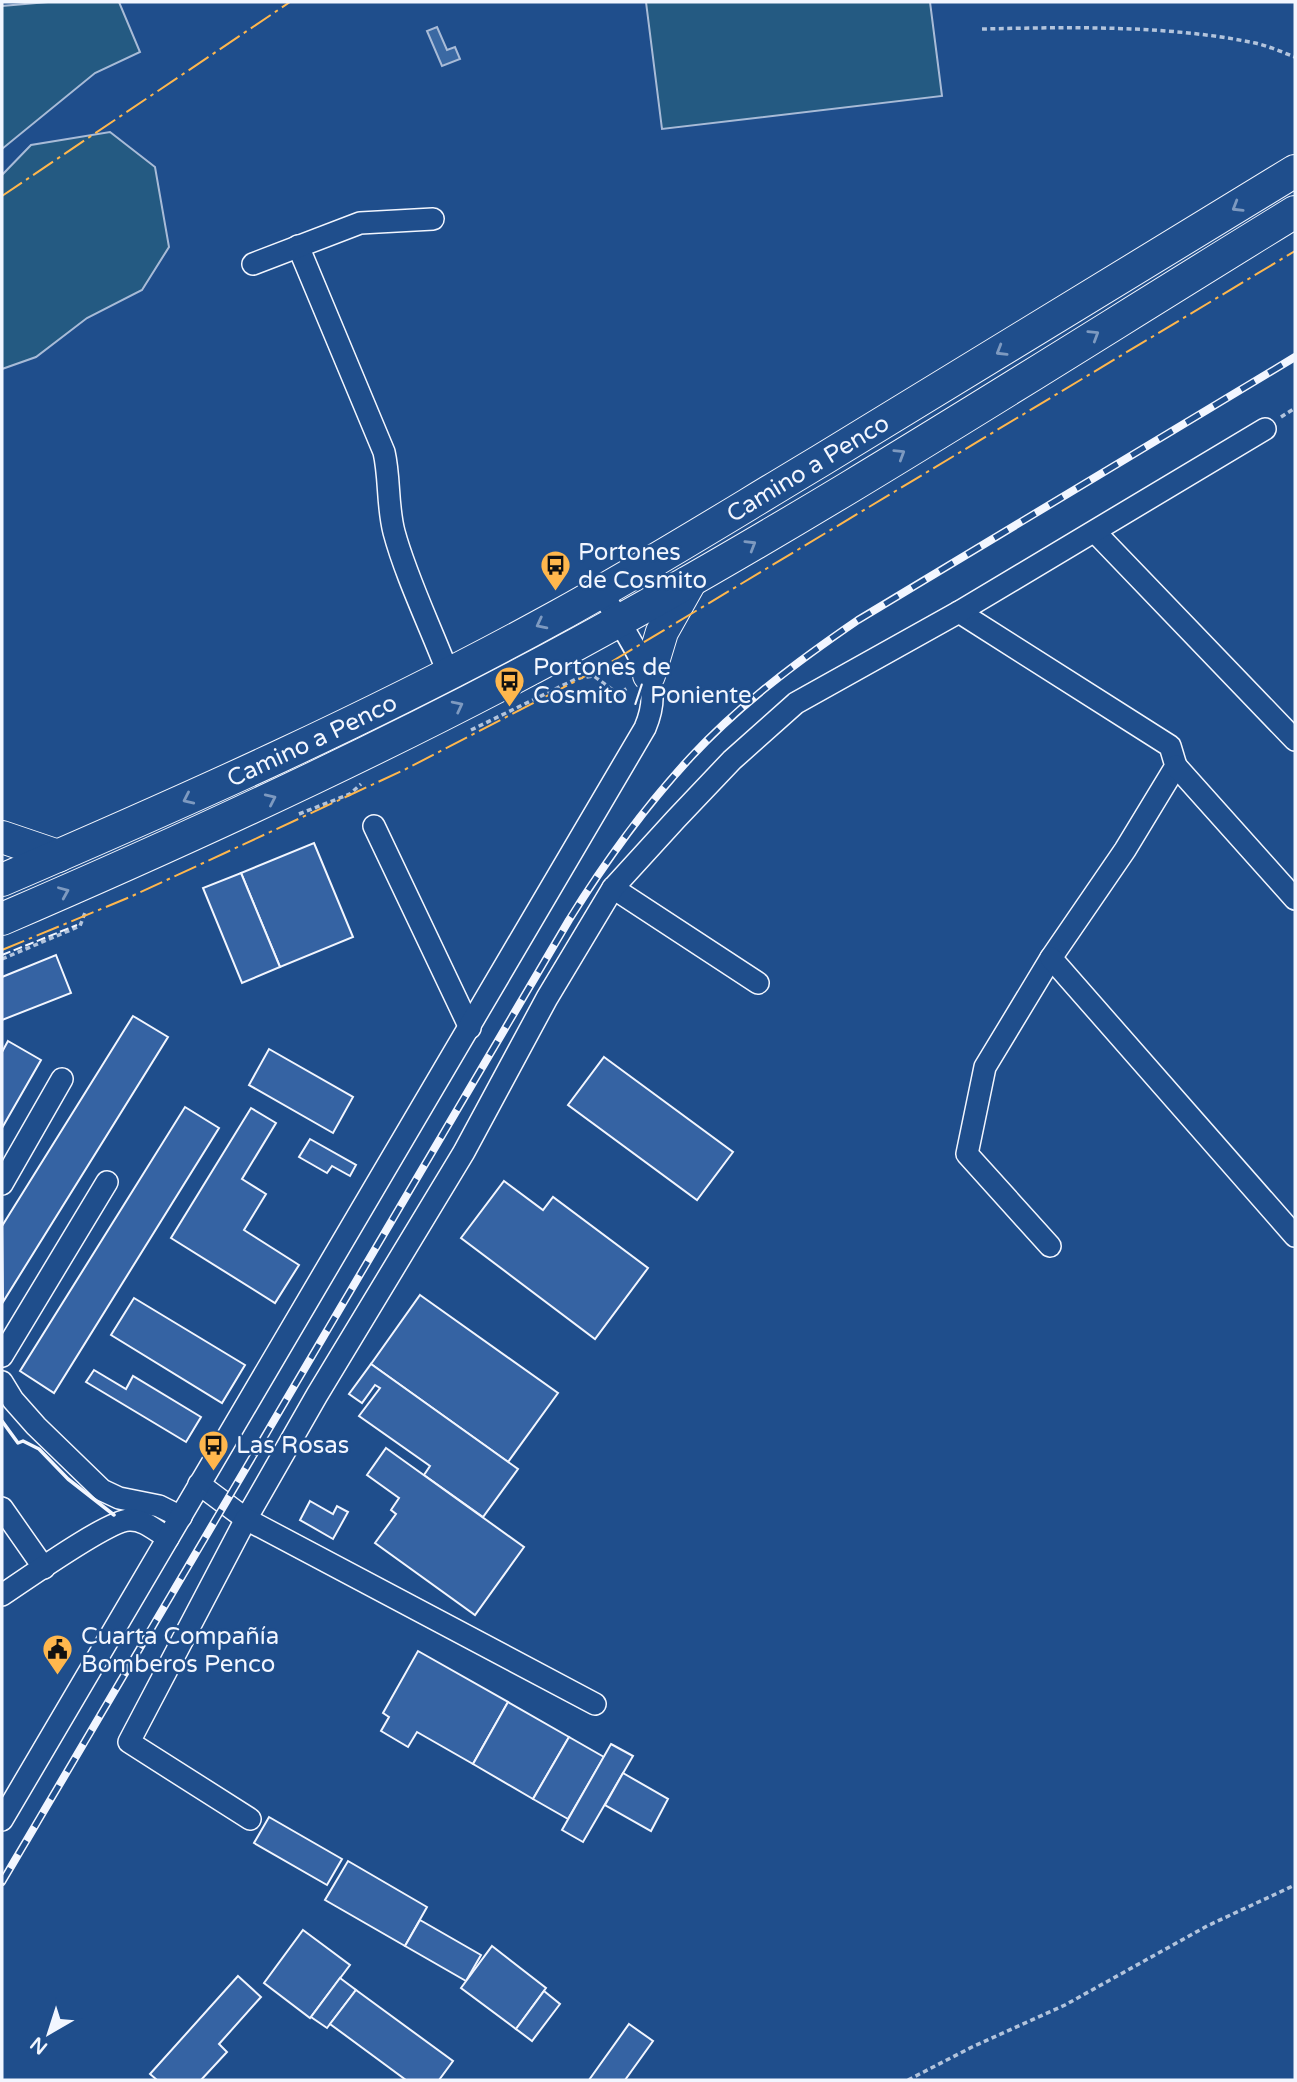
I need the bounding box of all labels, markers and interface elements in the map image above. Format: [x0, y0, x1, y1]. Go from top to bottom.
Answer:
one-way arrow [1232, 198, 1245, 211]
one-way arrow [1086, 330, 1099, 343]
one-way arrow [996, 343, 1009, 356]
street label: Camino a Penco [721, 408, 894, 528]
one-way arrow [893, 450, 906, 463]
place label: Portones de Cosmito [578, 538, 707, 595]
one-way arrow [743, 540, 756, 553]
bus stop icon: Portones de Cosmito [538, 549, 572, 593]
one-way arrow [536, 616, 549, 630]
place label: Portones de Cosmito / Poniente [533, 653, 752, 710]
bus stop icon: Portones de Cosmito / Poniente [493, 664, 527, 708]
street label: Camino a Penco [222, 688, 402, 793]
one-way arrow [451, 701, 463, 714]
one-way arrow [183, 791, 195, 805]
one-way arrow [264, 793, 276, 807]
one-way arrow [57, 886, 70, 900]
bus stop icon: Las Rosas [196, 1428, 230, 1472]
place label: Las Rosas [236, 1431, 349, 1460]
place label: Cuarta Compañía Bomberos Penco [81, 1622, 279, 1679]
public building icon: Cuarta Compañía Bomberos Penco [41, 1633, 75, 1677]
north arrow [14, 1998, 84, 2068]
text: N [26, 2032, 52, 2059]

